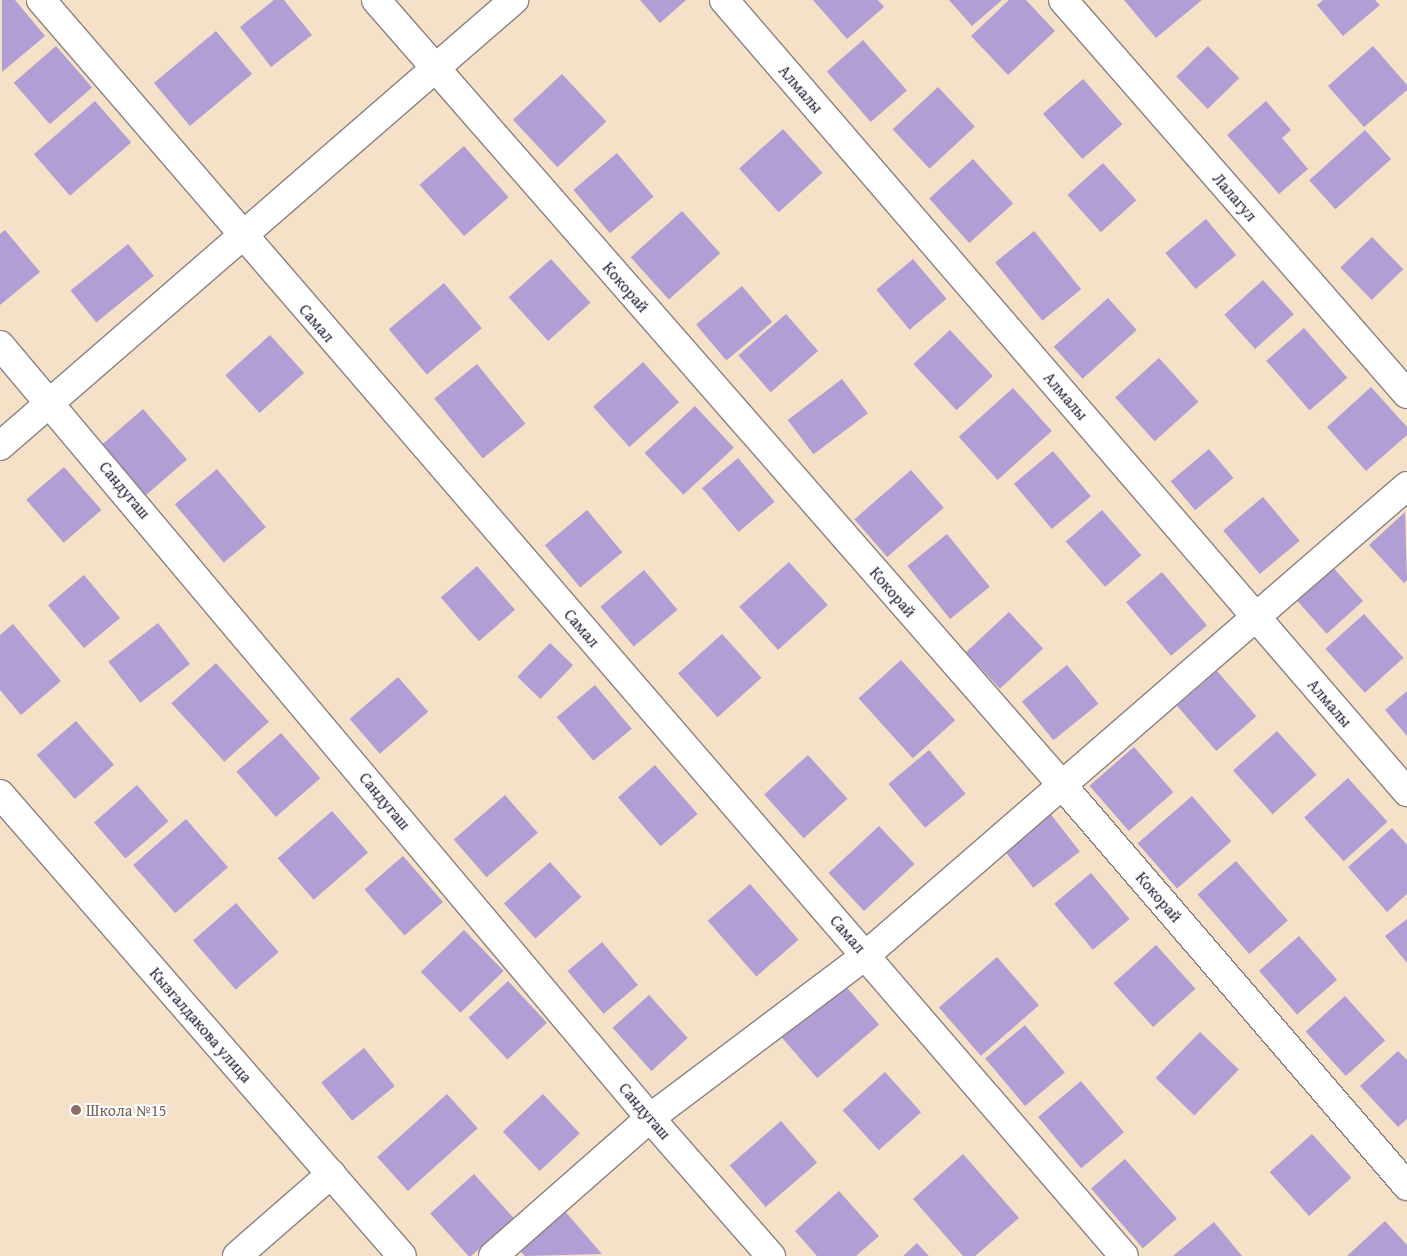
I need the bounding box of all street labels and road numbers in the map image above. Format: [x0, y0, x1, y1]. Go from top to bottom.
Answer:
street label: Алмалы [775, 61, 827, 117]
street label: Лалагул [1209, 169, 1261, 225]
street label: Кокорай [599, 258, 653, 316]
street label: Самал [295, 300, 339, 346]
street label: Алмалы [1040, 368, 1092, 424]
street label: Сандугаш [95, 457, 155, 523]
street label: Кокорай [866, 563, 920, 621]
street label: Самал [560, 605, 604, 651]
street label: Алмалы [1304, 675, 1356, 731]
street label: Сандугаш [355, 768, 415, 834]
street label: Кокорай [1132, 868, 1186, 926]
street label: Самал [826, 911, 870, 957]
street label: Кызгалдакова улица [146, 964, 256, 1086]
street label: Сандугаш [615, 1079, 675, 1143]

